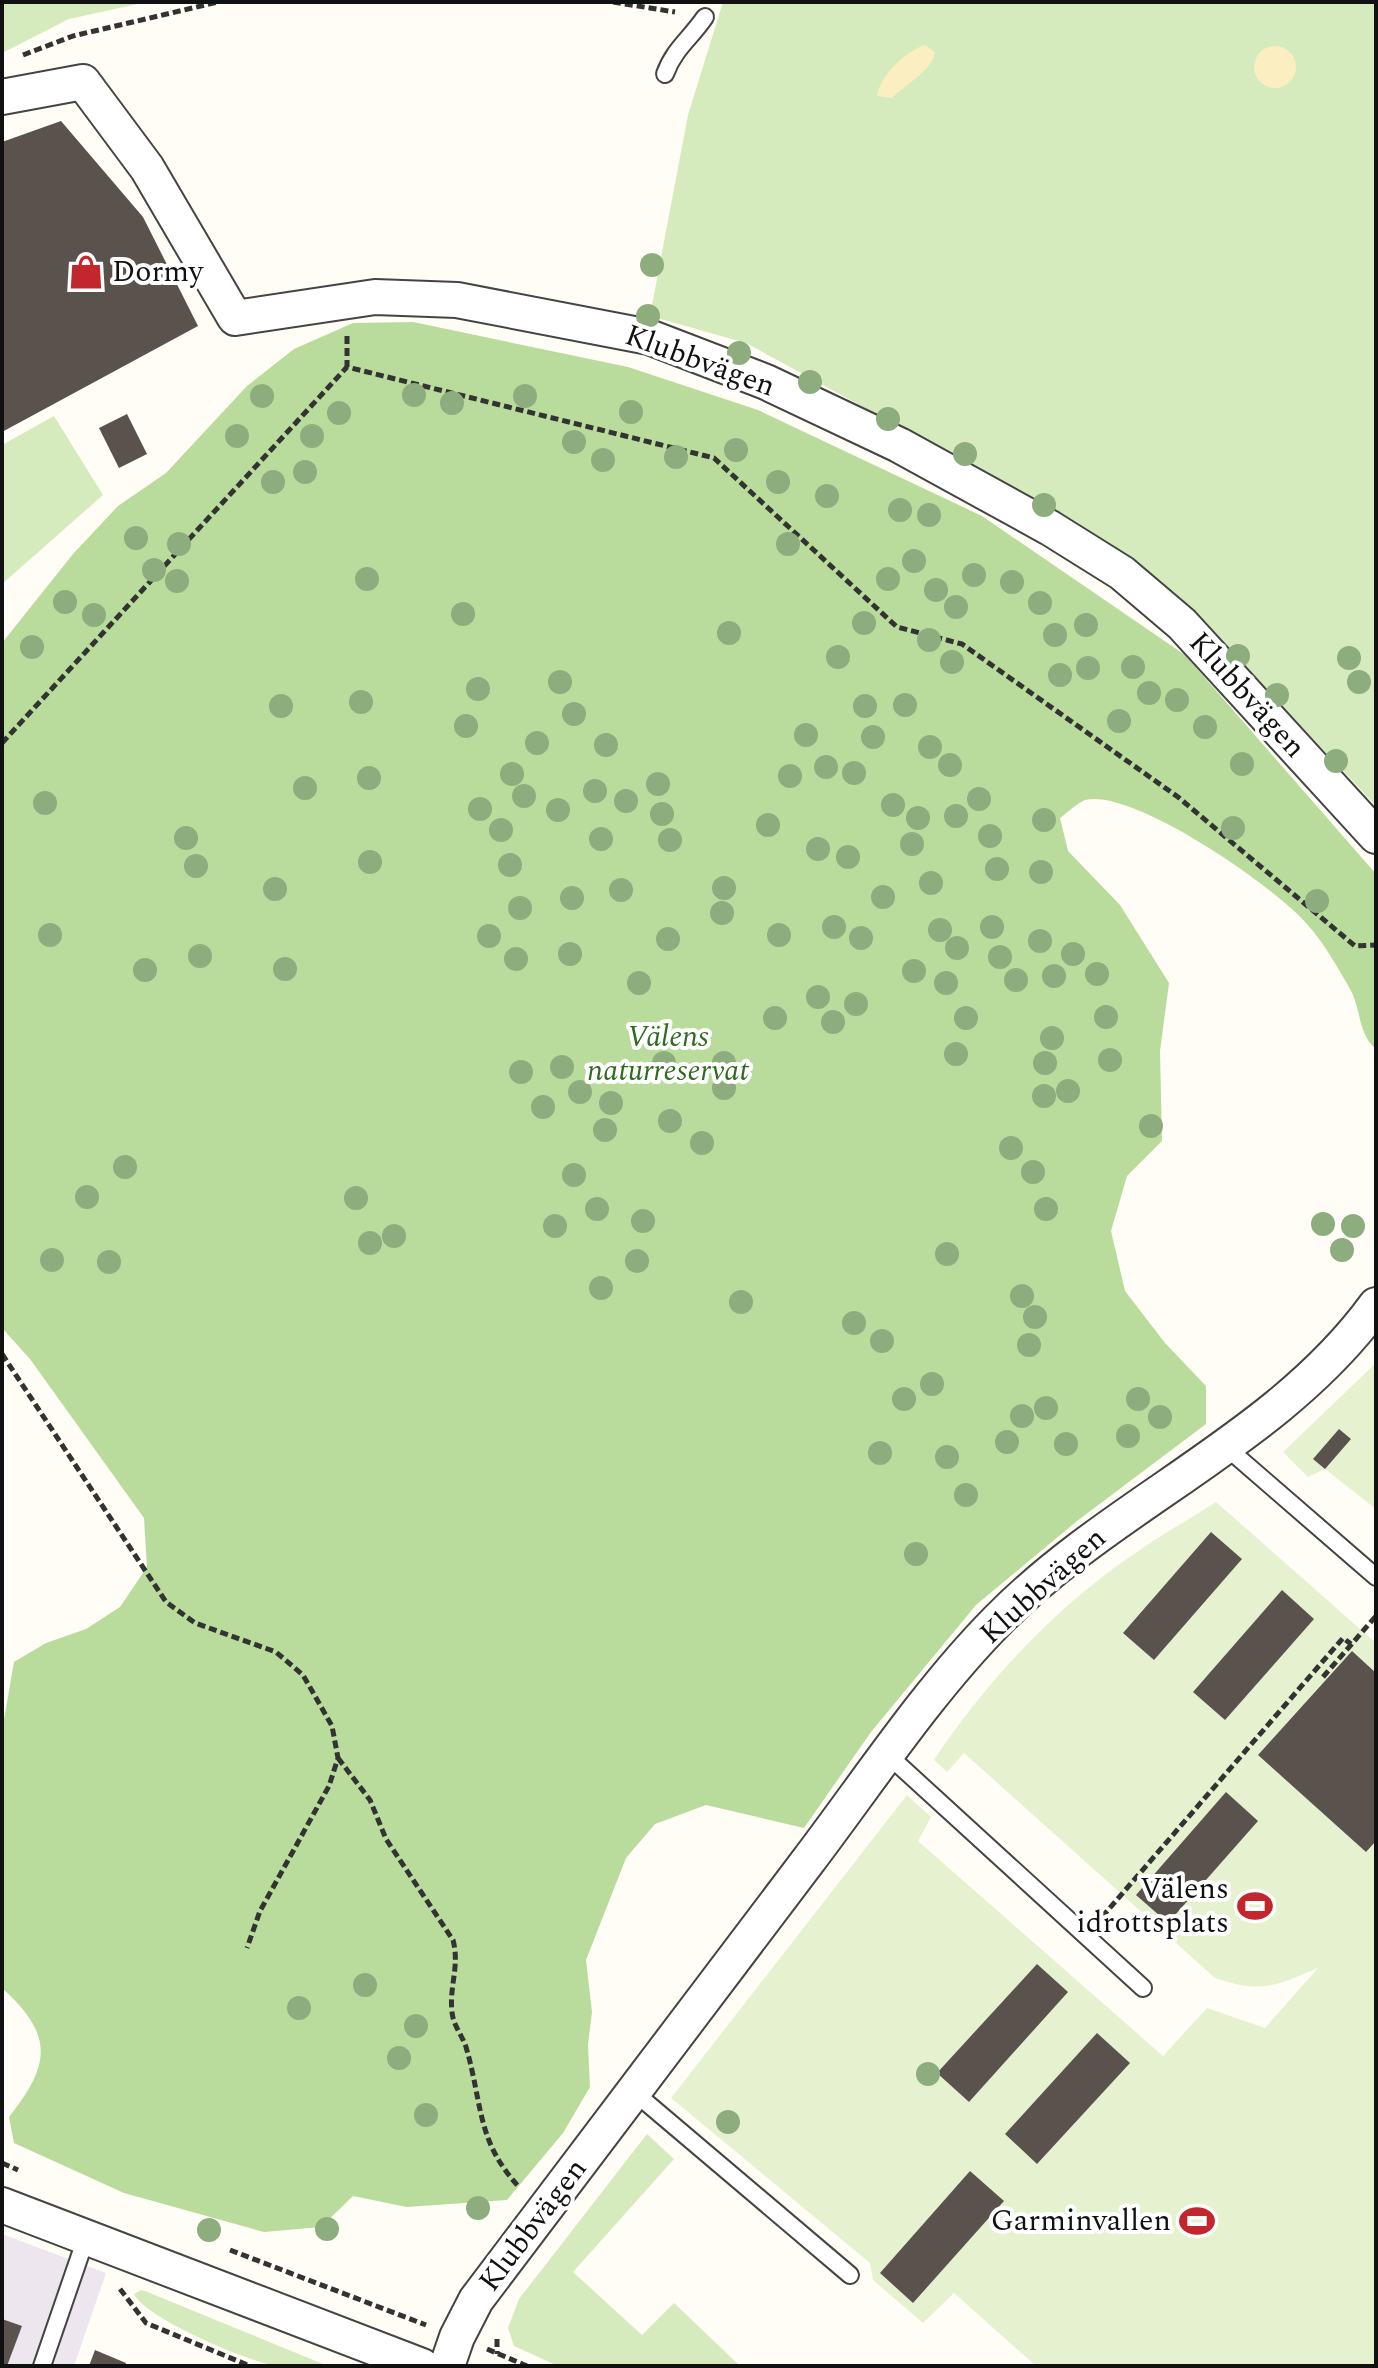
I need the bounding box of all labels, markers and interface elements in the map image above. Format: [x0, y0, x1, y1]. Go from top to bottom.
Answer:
place label: Dormy [112, 249, 205, 295]
shop icon: Dormy [67, 253, 105, 291]
street label: Klubbvägen [618, 313, 782, 409]
street label: Klubbvägen [1177, 621, 1317, 769]
park label: Välens naturreservat [587, 1014, 749, 1094]
street label: Klubbvägen [969, 1516, 1117, 1656]
place label: Välens idrottsplats [1076, 1866, 1229, 1946]
sports icon: Välens idrottsplats [1236, 1887, 1274, 1925]
street label: Klubbvägen [467, 2148, 599, 2302]
place label: Garminvallen [991, 2198, 1171, 2244]
sports icon: Garminvallen [1178, 2202, 1216, 2240]

